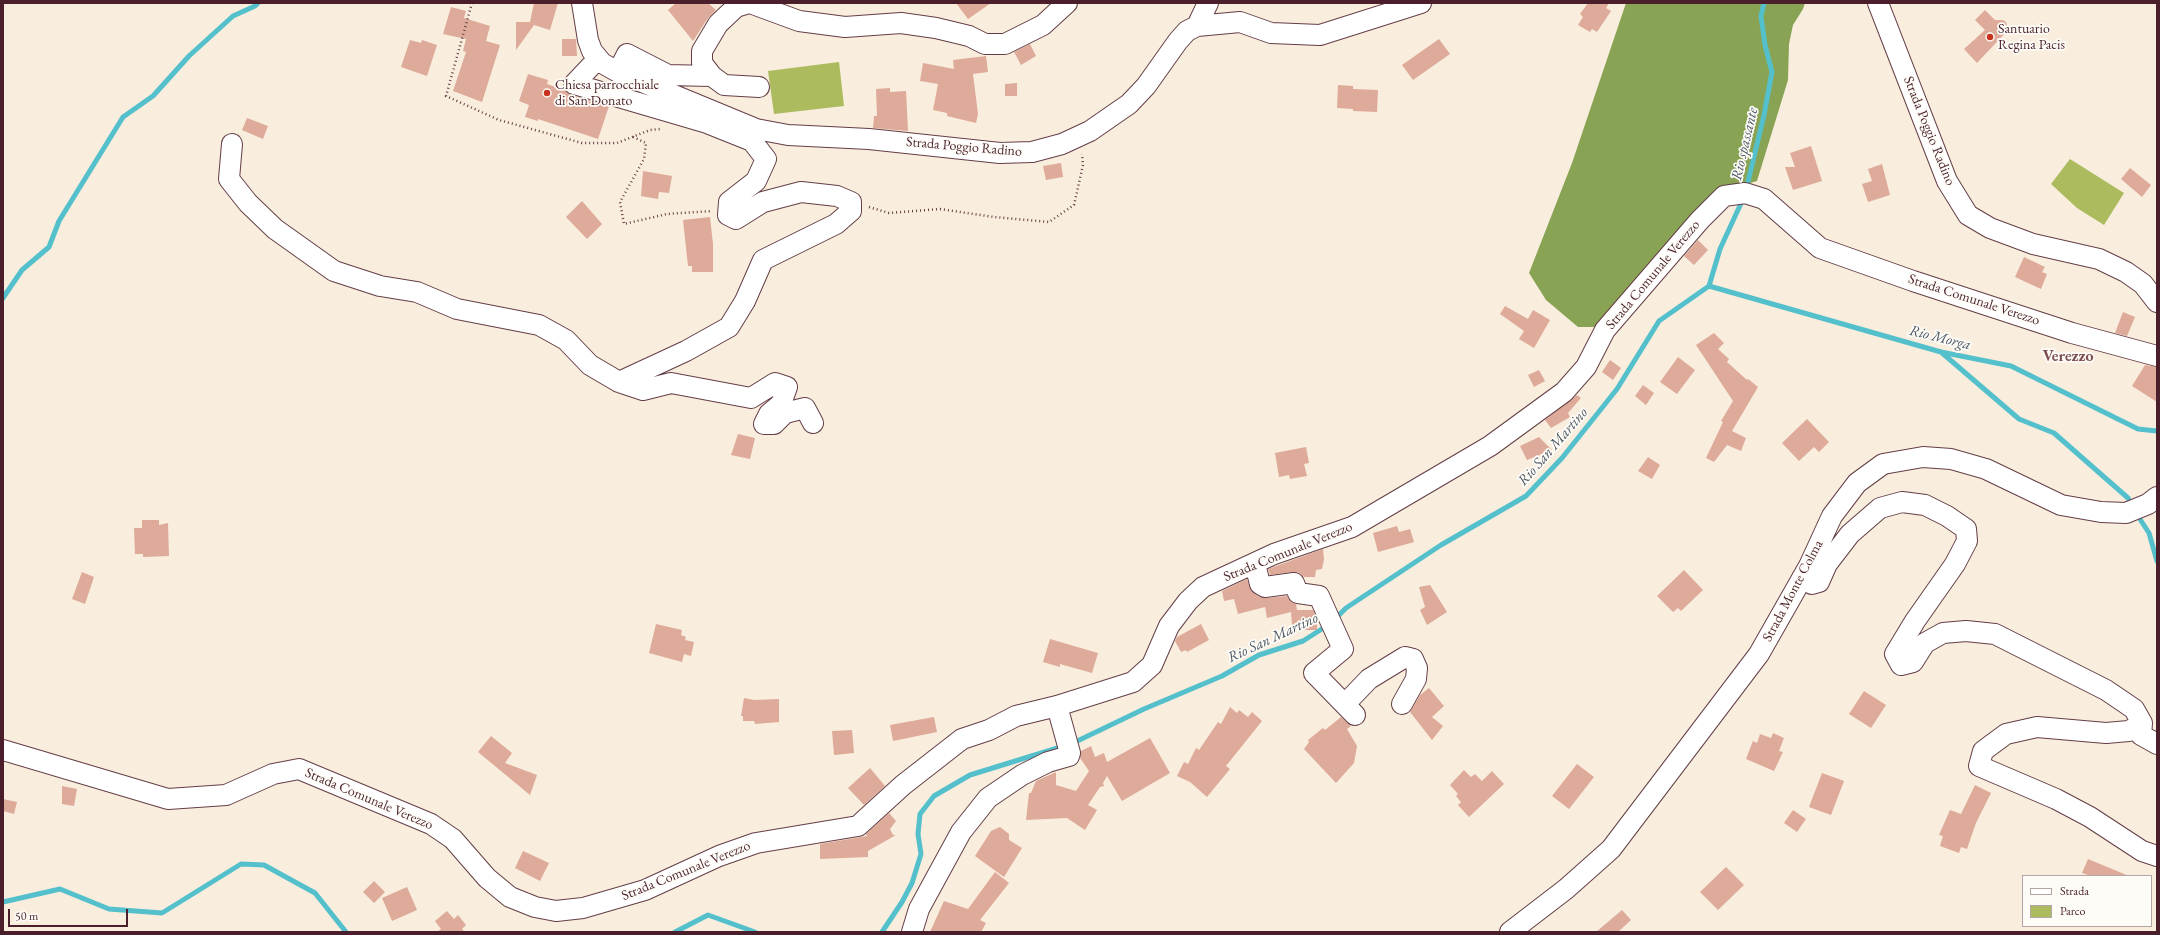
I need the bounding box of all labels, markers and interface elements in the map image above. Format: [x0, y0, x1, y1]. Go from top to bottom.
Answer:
place label: Santuario Regina Pacis [1998, 21, 2065, 54]
marker: Santuario Regina Pacis [1985, 32, 1995, 42]
street label: Strada Poggio Radino [1899, 74, 1959, 188]
place label: Chiesa parrocchiale di San Donato [555, 77, 659, 110]
marker: Chiesa parrocchiale di San Donato [542, 88, 552, 98]
water label: Rio spassante [1728, 106, 1762, 182]
street label: Strada Poggio Radino [905, 134, 1023, 160]
street label: Strada Comunale Verezzo [1602, 217, 1704, 333]
street label: Strada Comunale Verezzo [1906, 271, 2042, 329]
water label: Rio Morga [1907, 322, 1973, 354]
district label: Verezzo [2042, 347, 2094, 367]
water label: Rio San Martino [1514, 404, 1592, 490]
street label: Strada Comunale Verezzo [1221, 518, 1355, 586]
street label: Strada Monte Colma [1759, 537, 1827, 645]
water label: Rio San Martino [1225, 609, 1321, 667]
street label: Strada Comunale Verezzo [302, 764, 436, 834]
street label: Strada Comunale Verezzo [619, 837, 753, 905]
legend [2022, 875, 2152, 927]
text: Strada [2060, 883, 2089, 899]
scale bar [10, 901, 130, 927]
text: Parco [2060, 903, 2085, 919]
text: 50 m [15, 908, 38, 924]

